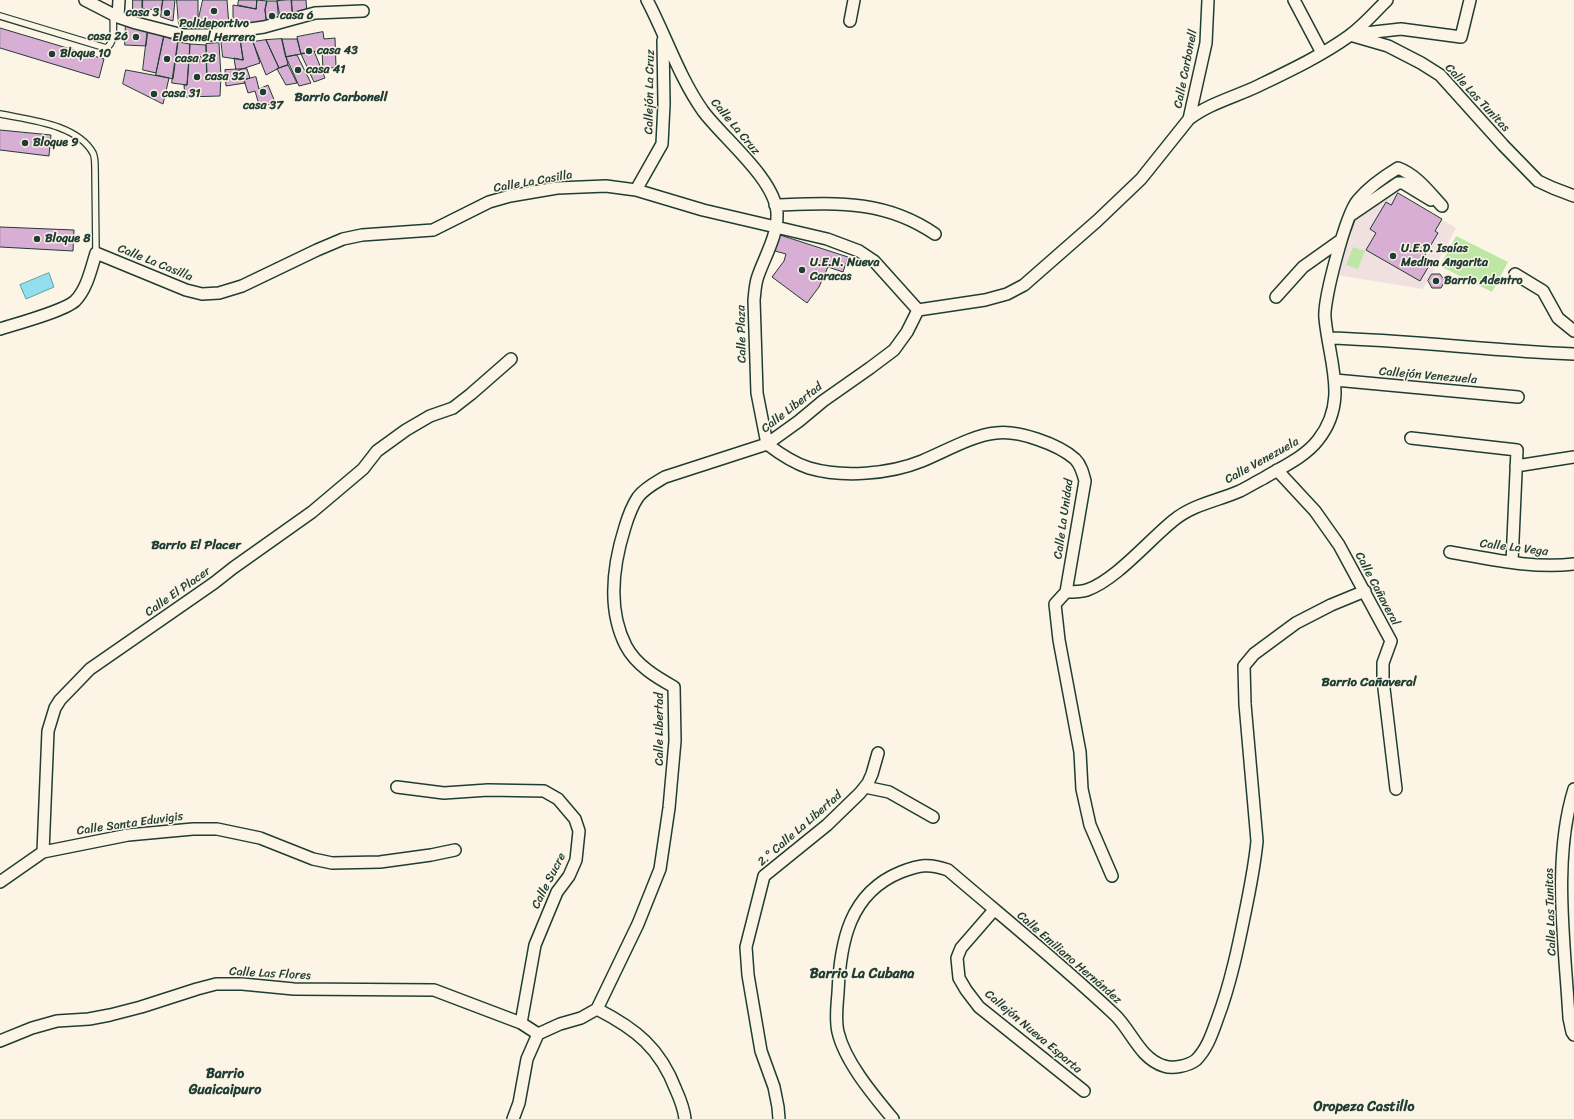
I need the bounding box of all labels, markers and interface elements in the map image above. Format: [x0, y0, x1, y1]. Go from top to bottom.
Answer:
place label: casa 3 [126, 6, 159, 20]
marker: Polideportivo Eleonel Herrera [209, 6, 219, 16]
marker: casa 3 [162, 8, 172, 18]
place label: casa 6 [280, 9, 313, 23]
marker: casa 6 [267, 11, 277, 21]
place label: Polideportivo Eleonel Herrera [173, 17, 255, 45]
street label: Calle Carbonell [1171, 29, 1201, 109]
place label: casa 26 [88, 30, 128, 44]
marker: casa 26 [131, 32, 141, 42]
place label: casa 43 [317, 44, 358, 58]
marker: casa 43 [304, 46, 314, 56]
place label: Bloque 10 [60, 47, 111, 61]
marker: Bloque 10 [47, 49, 57, 59]
street label: Callejón La Cruz [642, 49, 658, 135]
place label: casa 28 [175, 52, 216, 66]
marker: casa 28 [162, 54, 172, 64]
street label: Calle Las Tunitas [1442, 61, 1512, 135]
place label: casa 41 [306, 63, 345, 77]
marker: casa 41 [293, 65, 303, 75]
place label: casa 32 [205, 70, 245, 84]
marker: casa 32 [192, 72, 202, 82]
place label: casa 31 [162, 87, 200, 101]
marker: casa 37 [258, 87, 268, 97]
marker: casa 31 [149, 89, 159, 99]
district label: Barrio Carbonell [294, 90, 388, 106]
street label: Calle La Cruz [707, 96, 763, 158]
place label: casa 37 [243, 99, 283, 113]
place label: Bloque 9 [33, 136, 79, 150]
marker: Bloque 9 [20, 138, 30, 148]
street label: Calle La Casilla [493, 168, 573, 196]
place label: Bloque 8 [45, 232, 91, 246]
marker: Bloque 8 [32, 234, 42, 244]
street label: Calle La Casilla [115, 241, 195, 285]
place label: U.E.D. Isaías Medina Angarita [1401, 242, 1488, 270]
marker: U.E.D. Isaías Medina Angarita [1388, 251, 1398, 261]
place label: U.E.N. Nueva Caracas [810, 256, 879, 284]
marker: U.E.N. Nueva Caracas [797, 265, 807, 275]
place label: Barrio Adentro [1444, 274, 1522, 288]
marker: Barrio Adentro [1431, 276, 1441, 286]
street label: Calle Plaza [734, 305, 750, 363]
street label: Callejón Venezuela [1378, 365, 1478, 387]
street label: Calle Libertad [759, 380, 825, 436]
street label: Calle Venezuela [1222, 435, 1302, 487]
street label: Calle La Unidad [1051, 478, 1077, 560]
street label: Calle La Vega [1479, 537, 1549, 559]
district label: Barrio El Placer [151, 538, 241, 554]
street label: Calle Cañaveral [1352, 550, 1402, 628]
street label: Calle El Placer [142, 564, 214, 620]
district label: Barrio Cañaveral [1322, 675, 1416, 691]
street label: Calle Libertad [653, 692, 667, 766]
street label: 2.° Calle La Libertad [755, 789, 845, 869]
street label: Calle Santa Eduvigis [76, 809, 184, 839]
street label: Calle Sucre [529, 851, 569, 911]
street label: Calle Las Tunitas [1542, 868, 1560, 956]
street label: Calle Emiliano Hernández [1014, 909, 1124, 1007]
street label: Calle Las Flores [229, 965, 311, 983]
district label: Barrio La Cubana [810, 966, 914, 982]
street label: Callejón Nueva Esparta [982, 987, 1084, 1077]
district label: Barrio Guaicaipuro [189, 1066, 261, 1098]
district label: Oropeza Castillo [1314, 1099, 1414, 1115]

